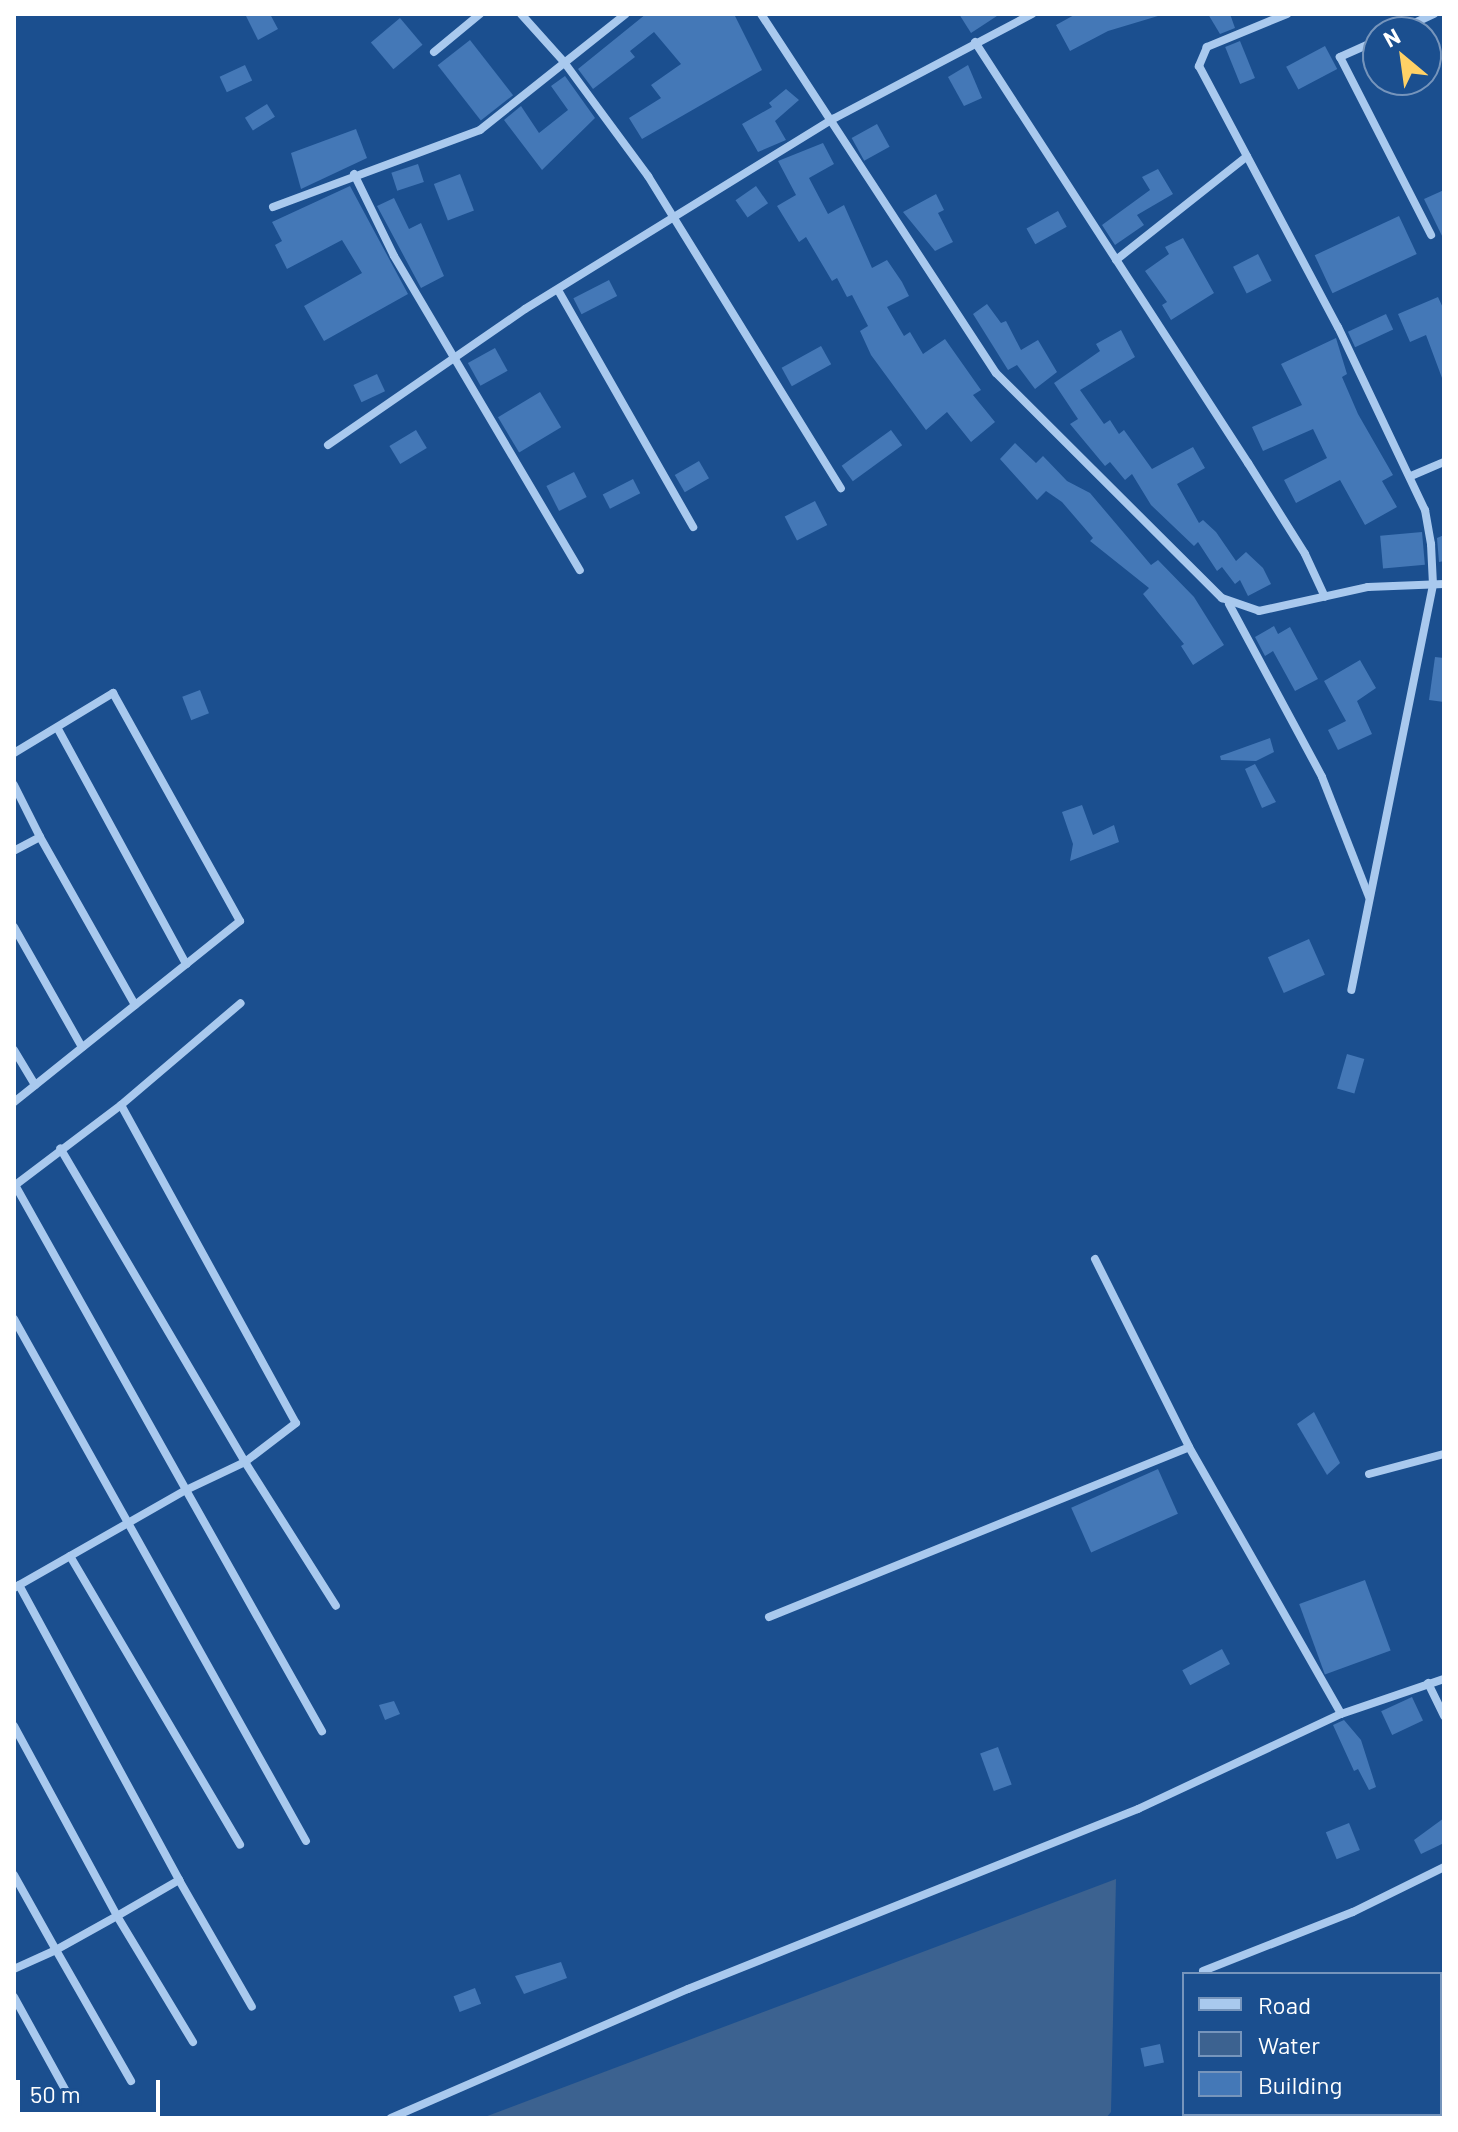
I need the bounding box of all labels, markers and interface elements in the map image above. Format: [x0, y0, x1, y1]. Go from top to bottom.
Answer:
north arrow [1362, 16, 1442, 96]
text: N [1379, 22, 1404, 52]
legend [1182, 1972, 1442, 2116]
text: Road [1258, 1990, 1311, 2019]
text: Water [1258, 2030, 1320, 2059]
scale bar [20, 2064, 164, 2114]
text: Building [1258, 2070, 1342, 2099]
text: 50 m [30, 2079, 81, 2108]

